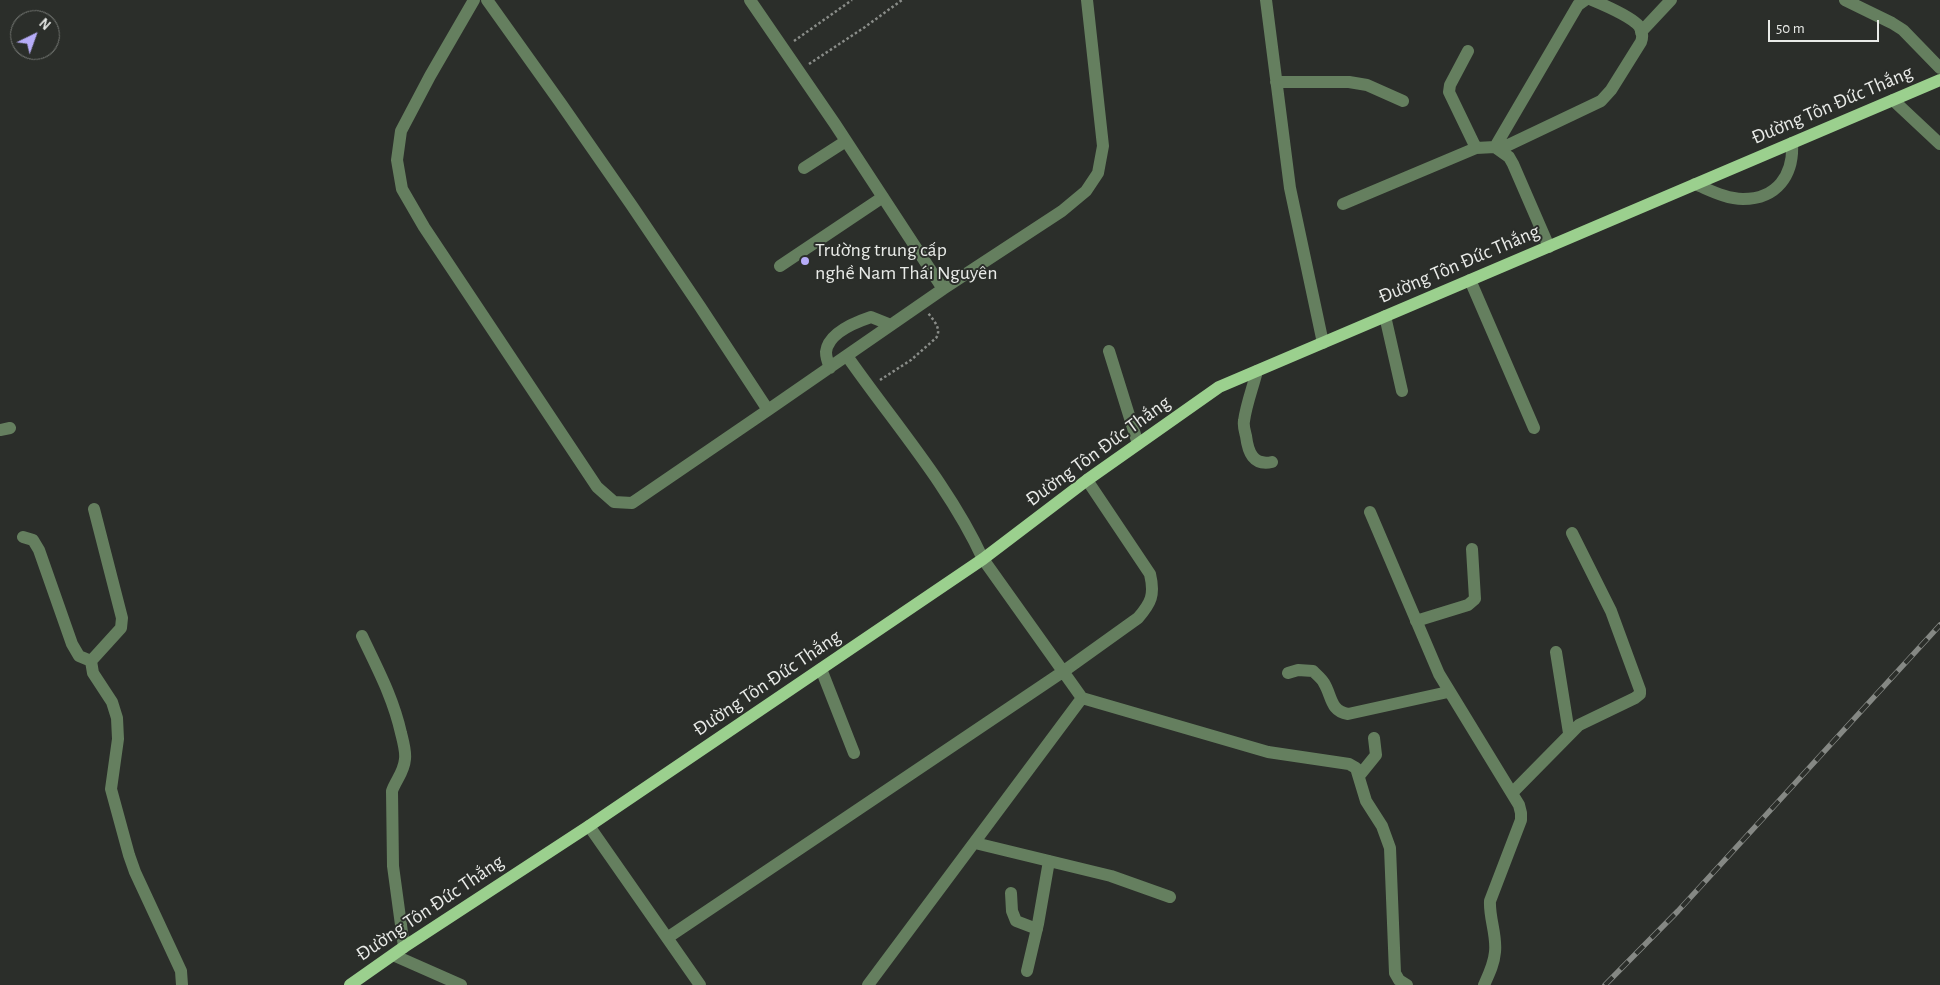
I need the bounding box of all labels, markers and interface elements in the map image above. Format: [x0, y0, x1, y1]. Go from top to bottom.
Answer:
north arrow [10, 10, 60, 60]
scale bar [1770, 10, 1881, 42]
text: N [36, 16, 53, 33]
text: 50 m [1776, 21, 1805, 36]
street label: Đường Tôn Đức Thắng [1748, 60, 1916, 150]
street label: Đường Tôn Đức Thắng [1375, 219, 1543, 309]
place label: Trường trung cấp nghề Nam Thái Nguyên [815, 238, 998, 285]
marker: Trường trung cấp nghề Nam Thái Nguyên [799, 255, 811, 267]
street label: Đường Tôn Đức Thắng [1021, 390, 1175, 512]
street label: Đường Tôn Đức Thắng [689, 625, 845, 741]
street label: Đường Tôn Đức Thắng [352, 850, 508, 966]

